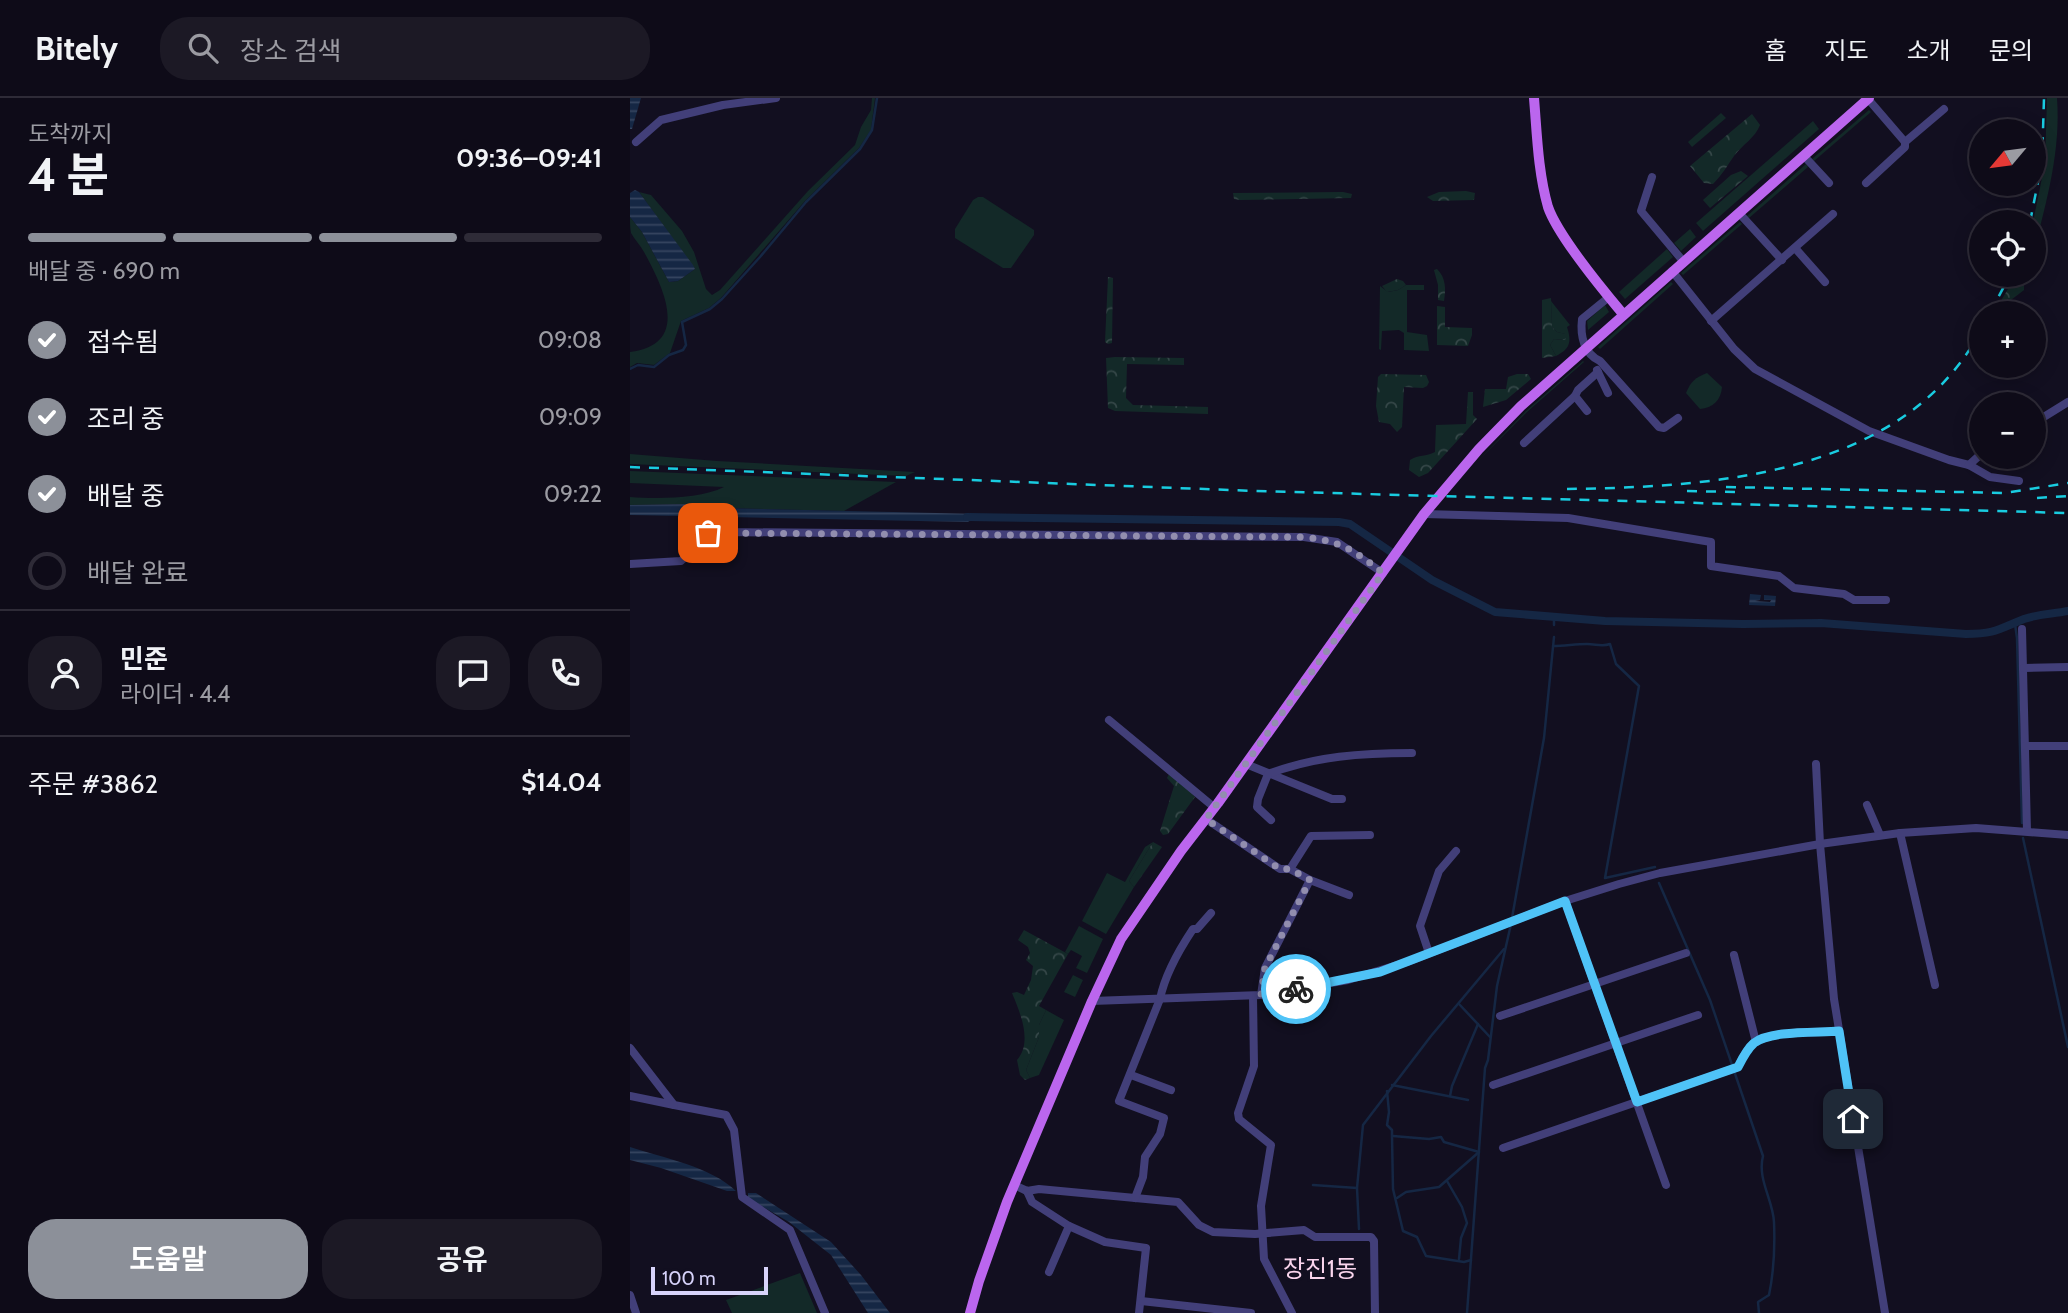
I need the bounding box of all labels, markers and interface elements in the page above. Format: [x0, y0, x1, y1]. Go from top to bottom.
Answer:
search box [160, 17, 650, 80]
text: Bitely [35, 28, 118, 68]
icon: search [184, 29, 222, 67]
text: 장소 검색 [240, 35, 342, 67]
text: 홈 [1764, 36, 1786, 65]
text: 지도 [1824, 36, 1869, 65]
text: 소개 [1907, 36, 1951, 65]
text: 문의 [1989, 36, 2033, 65]
north arrow [1969, 119, 2046, 196]
map controls [1969, 119, 2046, 469]
text: 도착까지 [28, 120, 113, 148]
text: 09:36–09:41 [456, 142, 602, 174]
text: 4 분 [28, 147, 109, 203]
button: locate [1969, 210, 2046, 287]
text: 배달 중 · 690 m [28, 257, 180, 285]
button: + [1969, 301, 2046, 378]
icon: check [28, 321, 66, 359]
text: 접수됨 [87, 326, 159, 358]
text: 09:08 [538, 326, 602, 354]
button: − [1969, 392, 2046, 469]
icon: check [28, 398, 66, 436]
text: 조리 중 [87, 403, 165, 435]
text: 09:09 [539, 403, 602, 431]
icon: check [28, 475, 66, 513]
text: 배달 중 [87, 480, 165, 512]
text: 09:22 [544, 480, 602, 508]
pin [678, 503, 738, 563]
icon: bag [689, 514, 727, 552]
text: 배달 완료 [87, 557, 189, 589]
button: person [28, 636, 102, 710]
button: chat [436, 636, 510, 710]
button: phone [528, 636, 602, 710]
text: 민준 [120, 643, 168, 675]
text: 라이더 · 4.4 [120, 680, 230, 708]
text: $14.04 [521, 766, 602, 798]
text: 주문 #3862 [28, 768, 158, 800]
courier [1261, 954, 1331, 1024]
icon: bike [1277, 970, 1315, 1008]
pin [1823, 1089, 1883, 1149]
icon: home [1834, 1100, 1872, 1138]
button: 도움말 [28, 1219, 308, 1299]
button: 공유 [322, 1219, 602, 1299]
district label: 장진1동 [1283, 1254, 1357, 1283]
scale bar [651, 1264, 768, 1296]
text: 100 m [662, 1267, 716, 1290]

